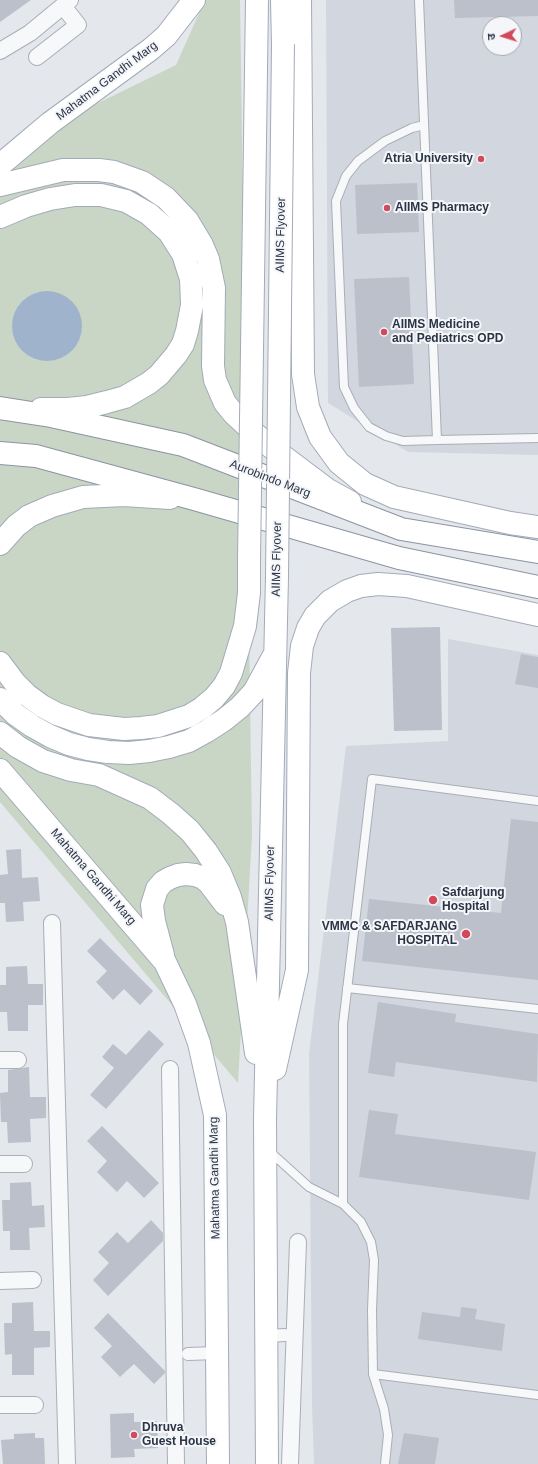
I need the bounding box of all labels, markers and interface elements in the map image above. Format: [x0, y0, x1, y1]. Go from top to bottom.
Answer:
north arrow [482, 16, 522, 56]
text: उ [485, 33, 497, 40]
street label: Mahatma Gandhi Marg [54, 38, 160, 124]
place label: Atria University [384, 152, 473, 166]
marker: Atria University [476, 154, 486, 164]
street label: AIIMS Flyover [273, 197, 289, 273]
place label: AIIMS Pharmacy [395, 201, 489, 215]
marker: AIIMS Pharmacy [382, 203, 392, 213]
place label: AIIMS Medicine and Pediatrics OPD [392, 318, 503, 346]
marker: AIIMS Medicine and Pediatrics OPD [379, 327, 389, 337]
street label: Aurobindo Marg [228, 457, 312, 501]
street label: AIIMS Flyover [269, 521, 285, 597]
street label: Mahatma Gandhi Marg [47, 826, 139, 928]
street label: AIIMS Flyover [262, 845, 278, 921]
place label: Safdarjung Hospital [442, 886, 505, 914]
marker: Safdarjung Hospital [427, 894, 439, 906]
place label: VMMC & SAFDARJANG HOSPITAL [322, 920, 457, 948]
marker: VMMC & SAFDARJANG HOSPITAL [460, 928, 472, 940]
street label: Mahatma Gandhi Marg [207, 1117, 223, 1239]
place label: Dhruva Guest House [142, 1421, 216, 1449]
marker: Dhruva Guest House [129, 1430, 139, 1440]

